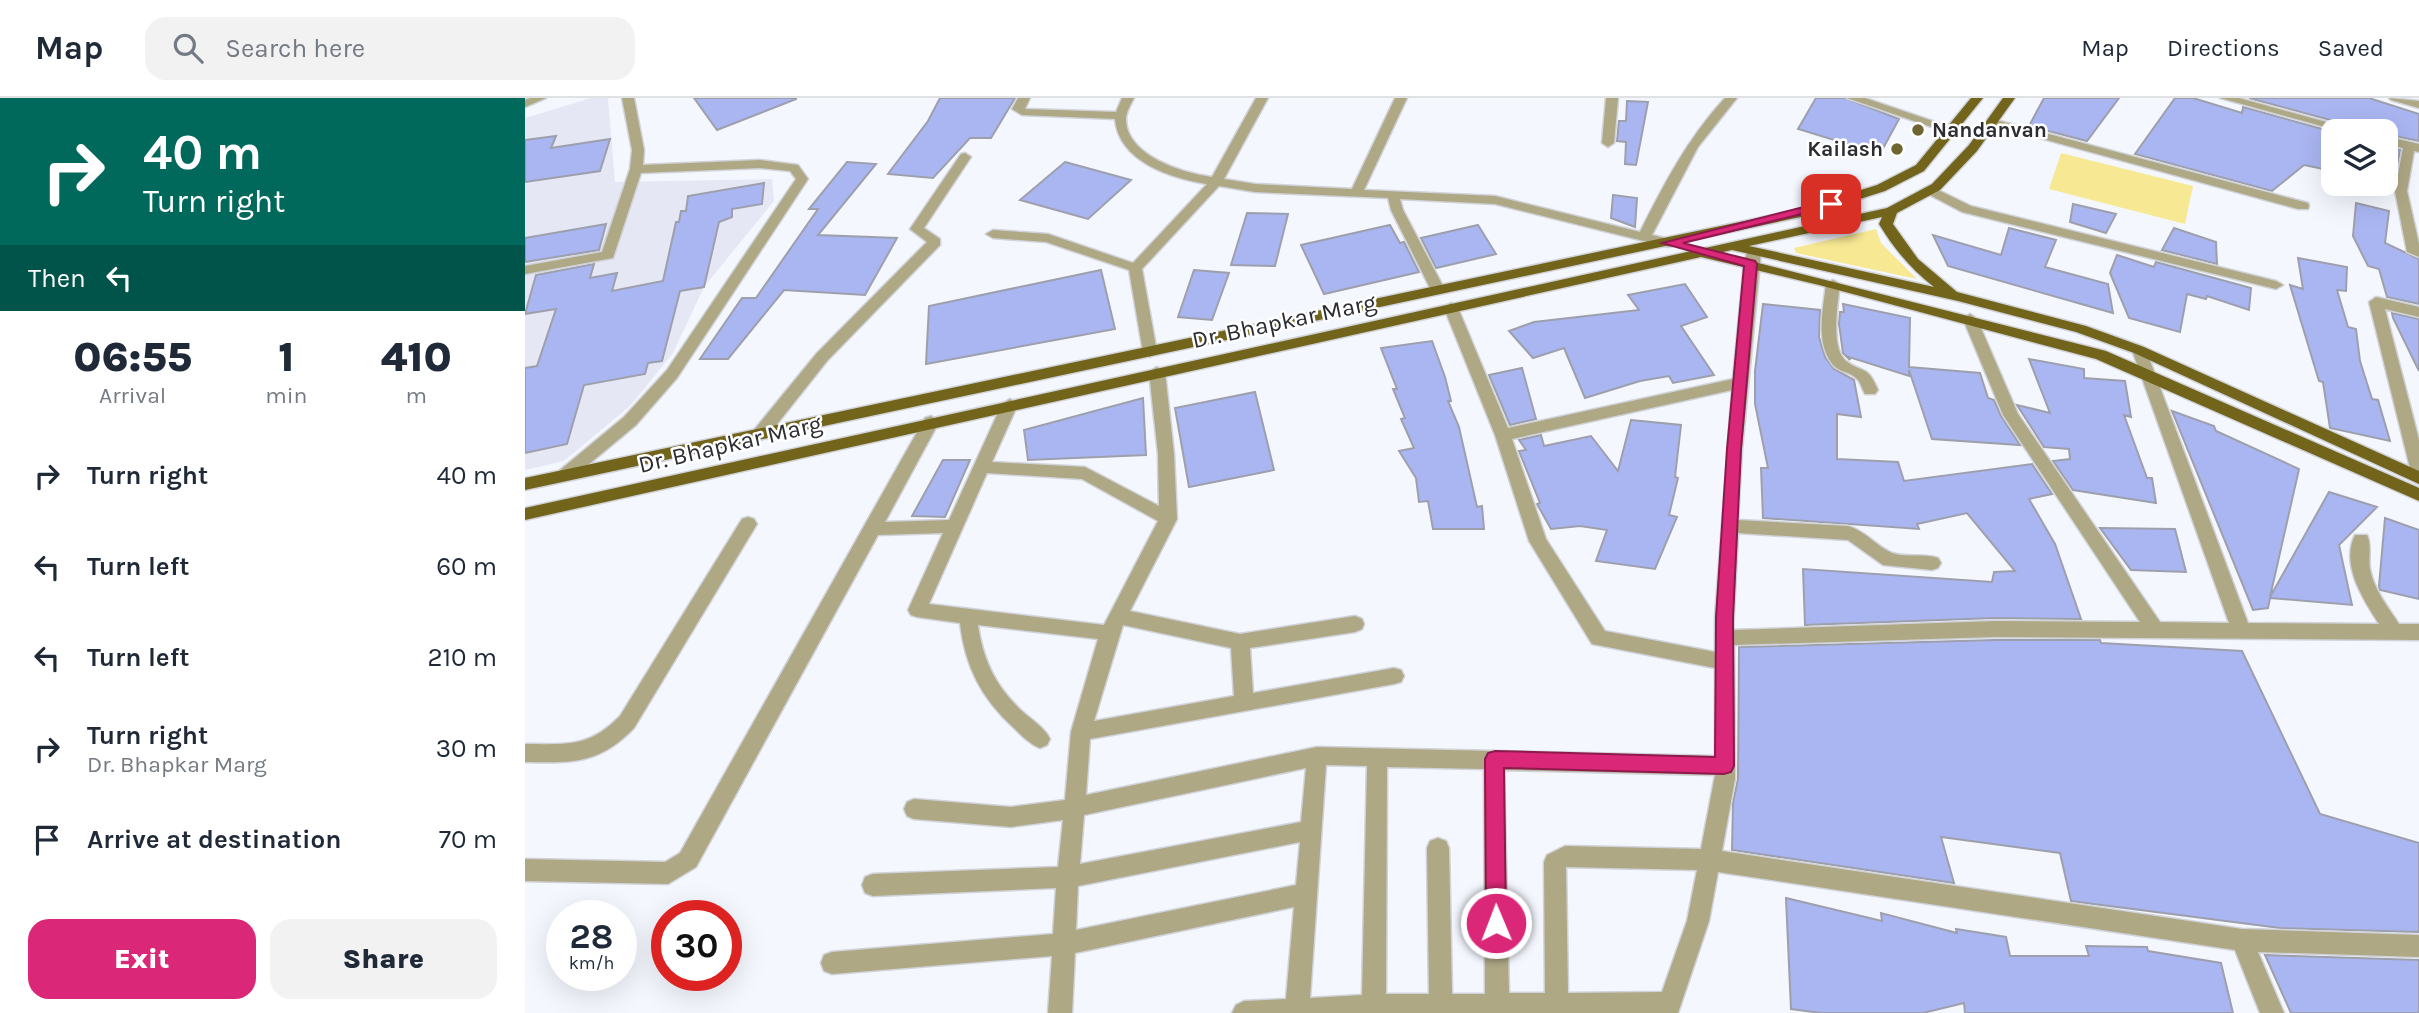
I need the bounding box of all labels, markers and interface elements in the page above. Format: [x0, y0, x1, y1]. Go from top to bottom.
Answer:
search box [145, 17, 635, 80]
text: Map [35, 29, 103, 67]
icon: search [169, 29, 207, 67]
text: Search here [225, 33, 365, 64]
text: Map [2081, 34, 2129, 62]
text: Directions [2167, 34, 2280, 62]
text: Saved [2318, 34, 2384, 62]
place label: Nandanvan [1932, 118, 2047, 142]
map controls [2321, 119, 2398, 196]
button: layers [2321, 119, 2398, 196]
marker: Nandanvan [1910, 122, 1926, 138]
text: 40 m [143, 124, 262, 181]
icon: right [28, 126, 119, 217]
place label: Kailash [1807, 137, 1883, 161]
marker: Kailash [1889, 141, 1905, 157]
pin [1801, 174, 1861, 234]
text: Turn right [143, 183, 285, 220]
icon: arrive [1812, 185, 1850, 223]
icon: left [100, 259, 138, 297]
text: Then [28, 263, 86, 294]
street label: Dr. Bhapkar Marg [1189, 288, 1379, 354]
text: 06:55 [73, 332, 192, 382]
text: 1 [278, 332, 294, 382]
text: 410 [381, 332, 452, 382]
text: Arrival [99, 382, 166, 409]
text: min [265, 382, 307, 409]
text: m [405, 382, 427, 409]
street label: Dr. Bhapkar Marg [635, 409, 825, 479]
icon: right [28, 457, 66, 495]
text: Turn right [87, 460, 208, 491]
text: 40 m [437, 460, 497, 491]
icon: left [28, 548, 66, 586]
text: Turn left [87, 551, 189, 582]
text: 60 m [436, 551, 497, 582]
icon: left [28, 639, 66, 677]
text: Turn left [87, 642, 189, 673]
text: 210 m [427, 642, 497, 673]
text: Turn right [87, 720, 208, 751]
icon: right [28, 730, 66, 768]
text: 30 m [436, 733, 497, 764]
text: Dr. Bhapkar Marg [87, 751, 267, 778]
icon: arrive [28, 821, 66, 859]
text: Arrive at destination [87, 824, 341, 855]
text: 70 m [439, 824, 497, 855]
position arrow [1459, 886, 1533, 960]
speed limit sign: 30 [651, 900, 742, 991]
text: 28 [570, 916, 613, 957]
button: Exit [28, 919, 256, 999]
button: Share [270, 919, 497, 999]
text: km/h [569, 952, 614, 974]

